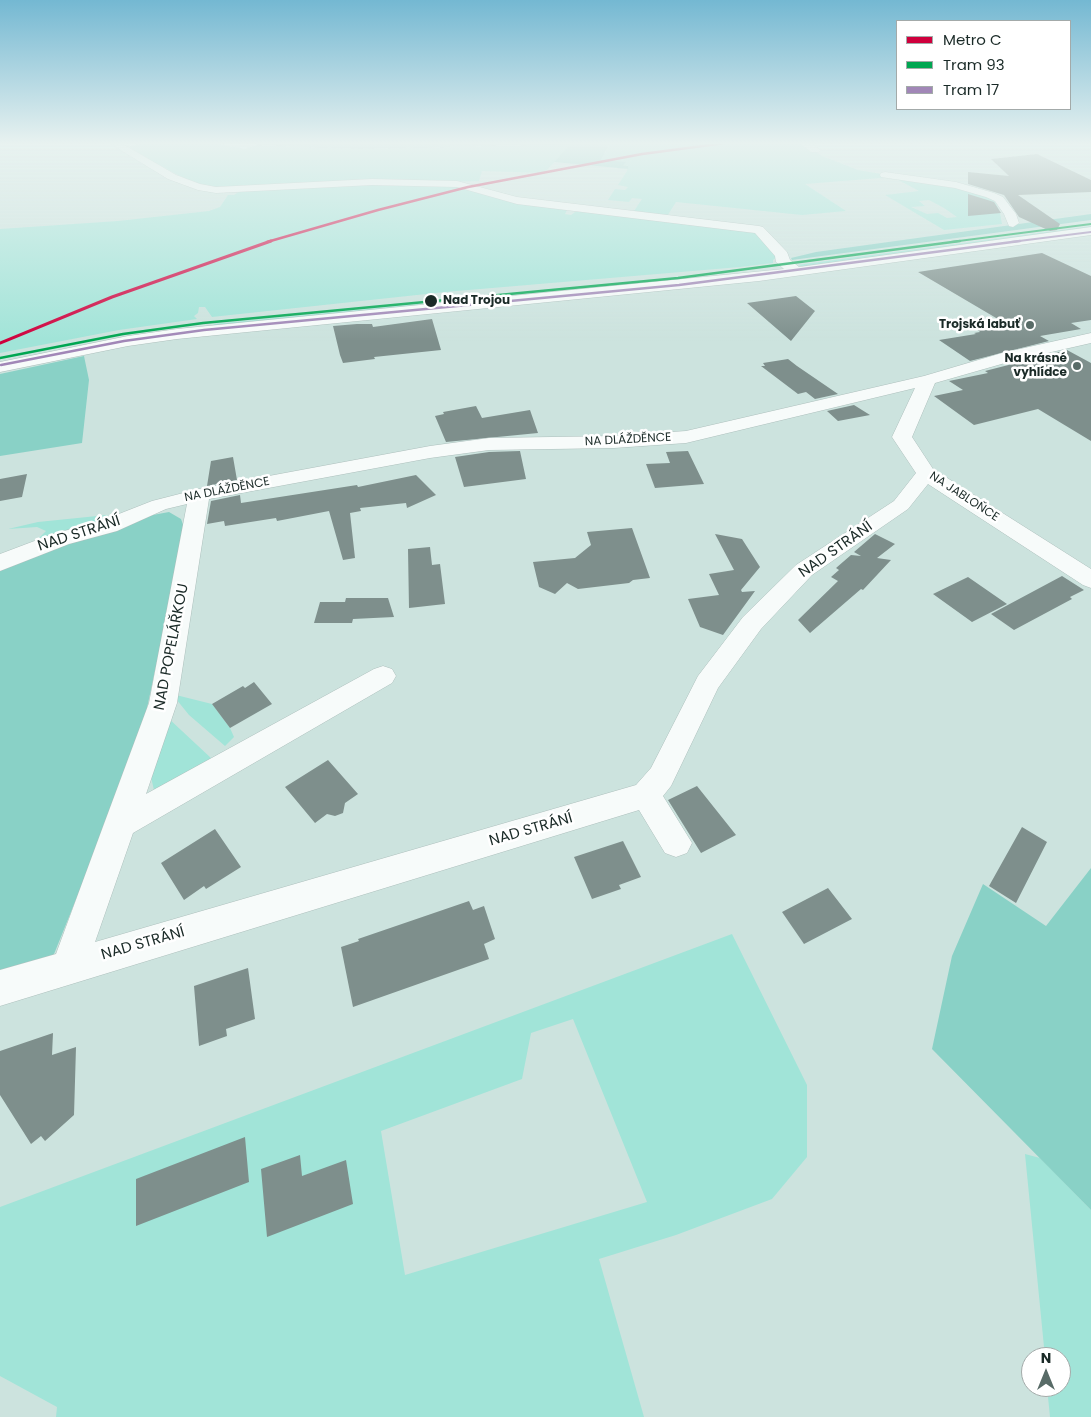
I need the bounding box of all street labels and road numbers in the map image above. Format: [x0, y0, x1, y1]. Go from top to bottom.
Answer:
street label: NA DLÁŽDĚNCE [584, 431, 672, 449]
street label: NA JABLOŇCE [927, 469, 1001, 525]
street label: NA DLÁŽDĚNCE [183, 475, 271, 505]
street label: NAD STRÁNÍ [35, 512, 123, 556]
street label: NAD STRÁNÍ [796, 518, 876, 582]
street label: NAD POPELÁŘKOU [151, 582, 193, 712]
street label: NAD STRÁNÍ [487, 810, 575, 850]
street label: NAD STRÁNÍ [99, 924, 187, 964]

